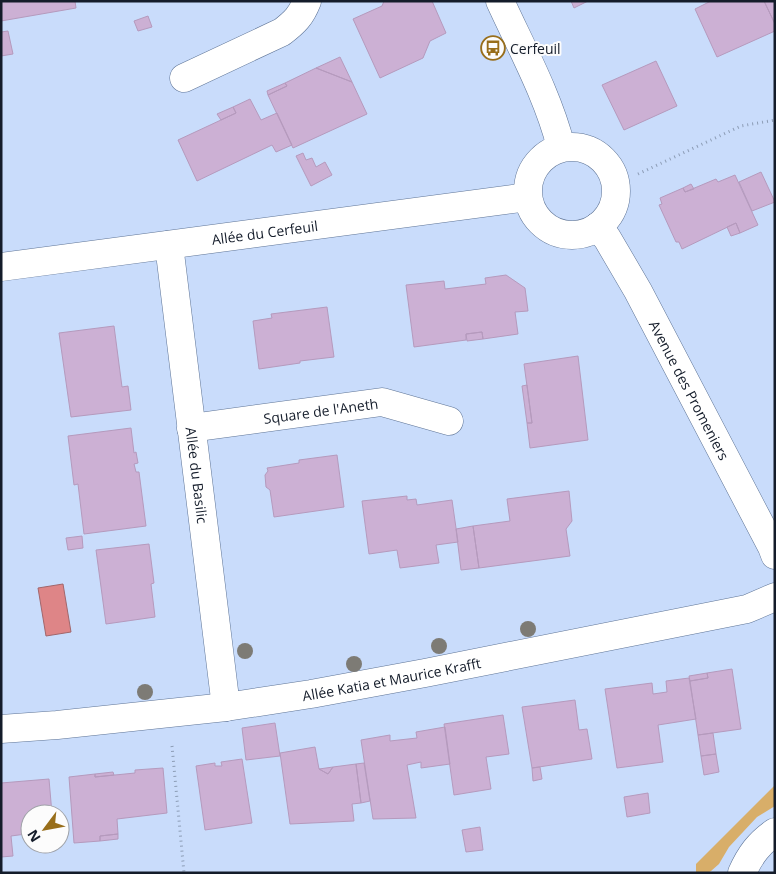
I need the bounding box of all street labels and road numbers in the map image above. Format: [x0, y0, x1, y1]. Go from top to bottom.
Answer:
street label: Allée du Cerfeuil [210, 216, 319, 248]
street label: Avenue des Promeniers [645, 317, 734, 463]
street label: Square de l'Aneth [262, 393, 379, 428]
street label: Allée du Basilic [182, 426, 213, 525]
street label: Allée Katia et Maurice Krafft [301, 653, 482, 705]

